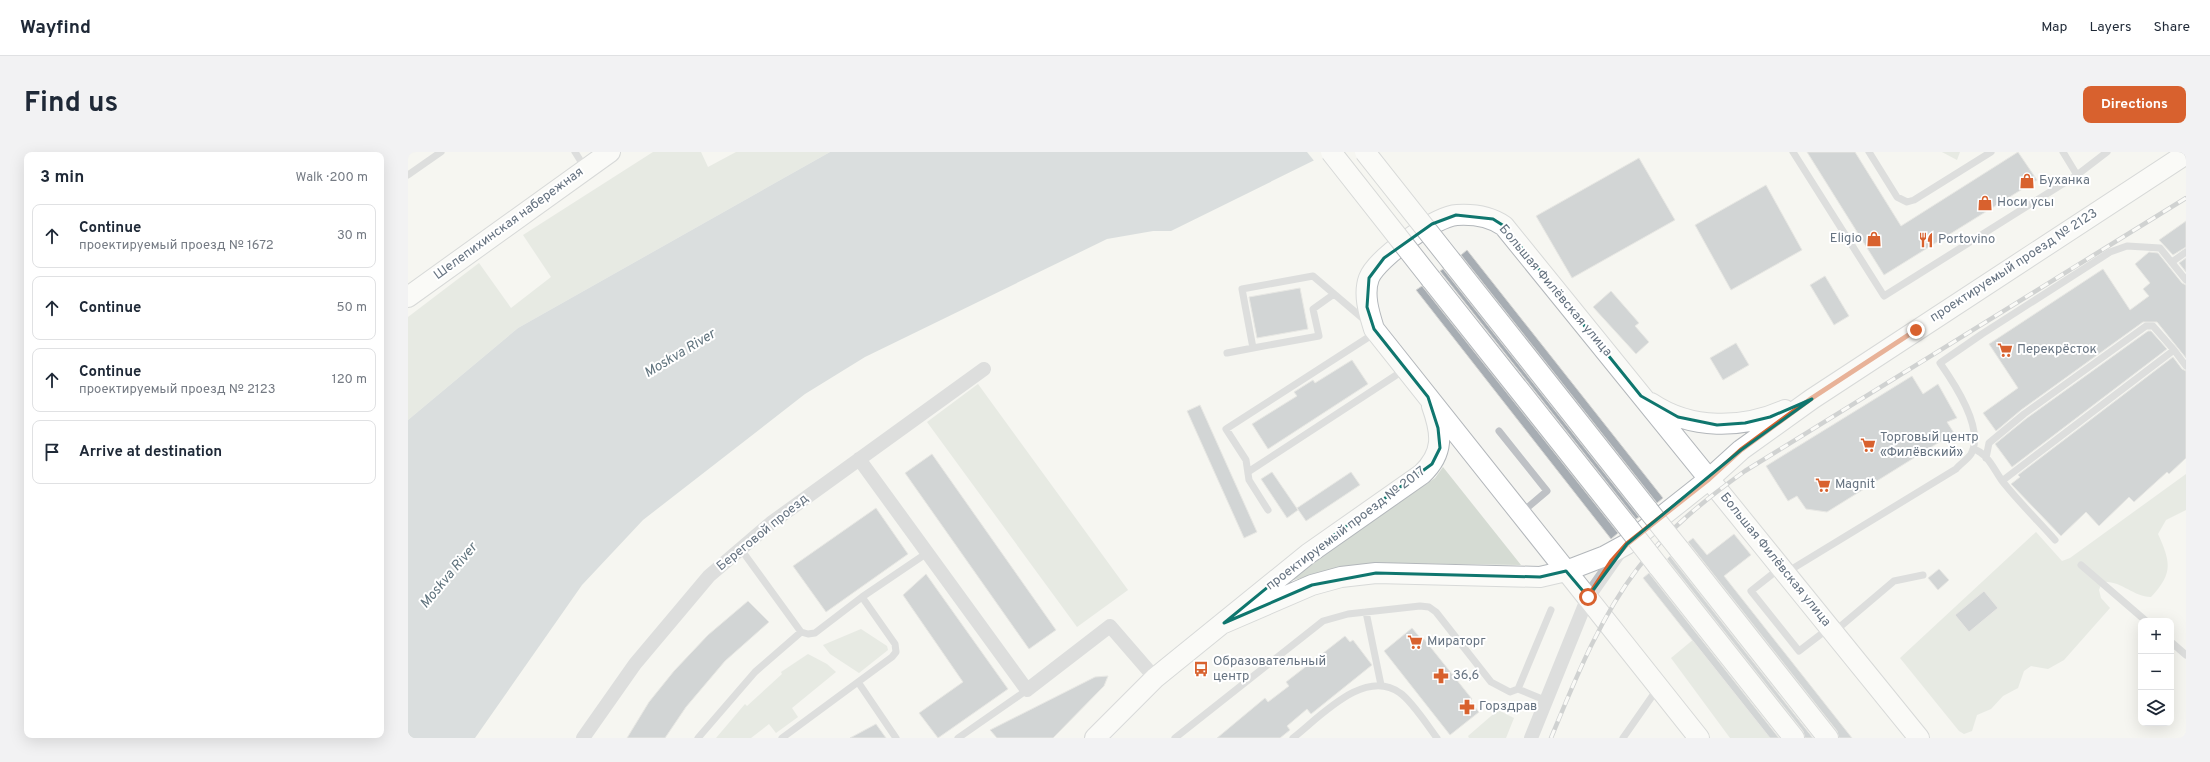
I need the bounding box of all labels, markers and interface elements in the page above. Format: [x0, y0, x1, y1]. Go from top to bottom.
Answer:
text: Wayfind [20, 16, 91, 40]
text: Map [2041, 19, 2067, 36]
text: Layers [2089, 19, 2131, 36]
text: Share [2153, 19, 2190, 36]
text: Find us [24, 86, 118, 122]
button: Directions [2083, 86, 2186, 123]
street label: Шелепихинская набережная [431, 164, 587, 284]
text: 3 min [40, 167, 84, 189]
text: Walk · 200 m [296, 170, 368, 186]
shop icon: Буханка [2018, 172, 2036, 190]
place label: Буханка [2039, 173, 2090, 189]
shop icon: Носи усы [1976, 194, 1994, 212]
place label: Носи усы [1997, 195, 2054, 211]
street label: проектируемый проезд № 2123 [1927, 206, 2101, 326]
text: Continue [79, 219, 141, 238]
street label: Большая Филёвская улица [1495, 222, 1615, 360]
icon: ahead [41, 225, 63, 247]
text: 30 m [337, 228, 367, 244]
shop icon: Eligio [1865, 230, 1883, 248]
place label: Eligio [1830, 231, 1862, 247]
restaurant icon: Portovino [1917, 231, 1935, 249]
place label: Portovino [1938, 232, 1995, 248]
text: проектируемый проезд № 1672 [79, 238, 274, 254]
icon: ahead [41, 297, 63, 319]
text: Continue [79, 299, 141, 318]
text: 50 m [337, 300, 367, 316]
route end [1907, 321, 1925, 339]
water label: Moskva River [641, 325, 720, 382]
supermarket icon: Перекрёсток [1996, 341, 2014, 359]
place label: Перекрёсток [2017, 342, 2097, 358]
text: Continue [79, 363, 141, 382]
icon: ahead [41, 369, 63, 391]
text: 120 m [332, 372, 367, 388]
text: проектируемый проезд № 2123 [79, 382, 275, 398]
place label: Торговый центр «Филёвский» [1880, 430, 1978, 461]
supermarket icon: Торговый центр «Филёвский» [1859, 436, 1877, 454]
icon: arrive [41, 441, 63, 463]
text: Arrive at destination [79, 443, 222, 462]
street label: проектируемый проезд № 2017 [1263, 464, 1429, 594]
supermarket icon: Magnit [1814, 476, 1832, 494]
place label: Magnit [1835, 477, 1875, 493]
street label: Большая Филёвская улица [1716, 490, 1834, 630]
street label: Береговой проезд [714, 491, 812, 575]
water label: Moskva River [417, 539, 482, 612]
route start [1579, 588, 1597, 606]
map controls [2138, 618, 2174, 726]
button: + [2138, 618, 2174, 654]
supermarket icon: Мираторг [1406, 633, 1424, 651]
place label: Мираторг [1427, 634, 1486, 650]
place label: Образовательный центр [1213, 654, 1326, 685]
button: − [2138, 654, 2174, 690]
bus stop icon: Образовательный центр [1192, 660, 1210, 678]
pharmacy icon: 36,6 [1432, 667, 1450, 685]
place label: 36,6 [1453, 668, 1479, 684]
button: layers [2138, 690, 2174, 726]
pharmacy icon: Горздрав [1458, 698, 1476, 716]
place label: Горздрав [1479, 699, 1537, 715]

